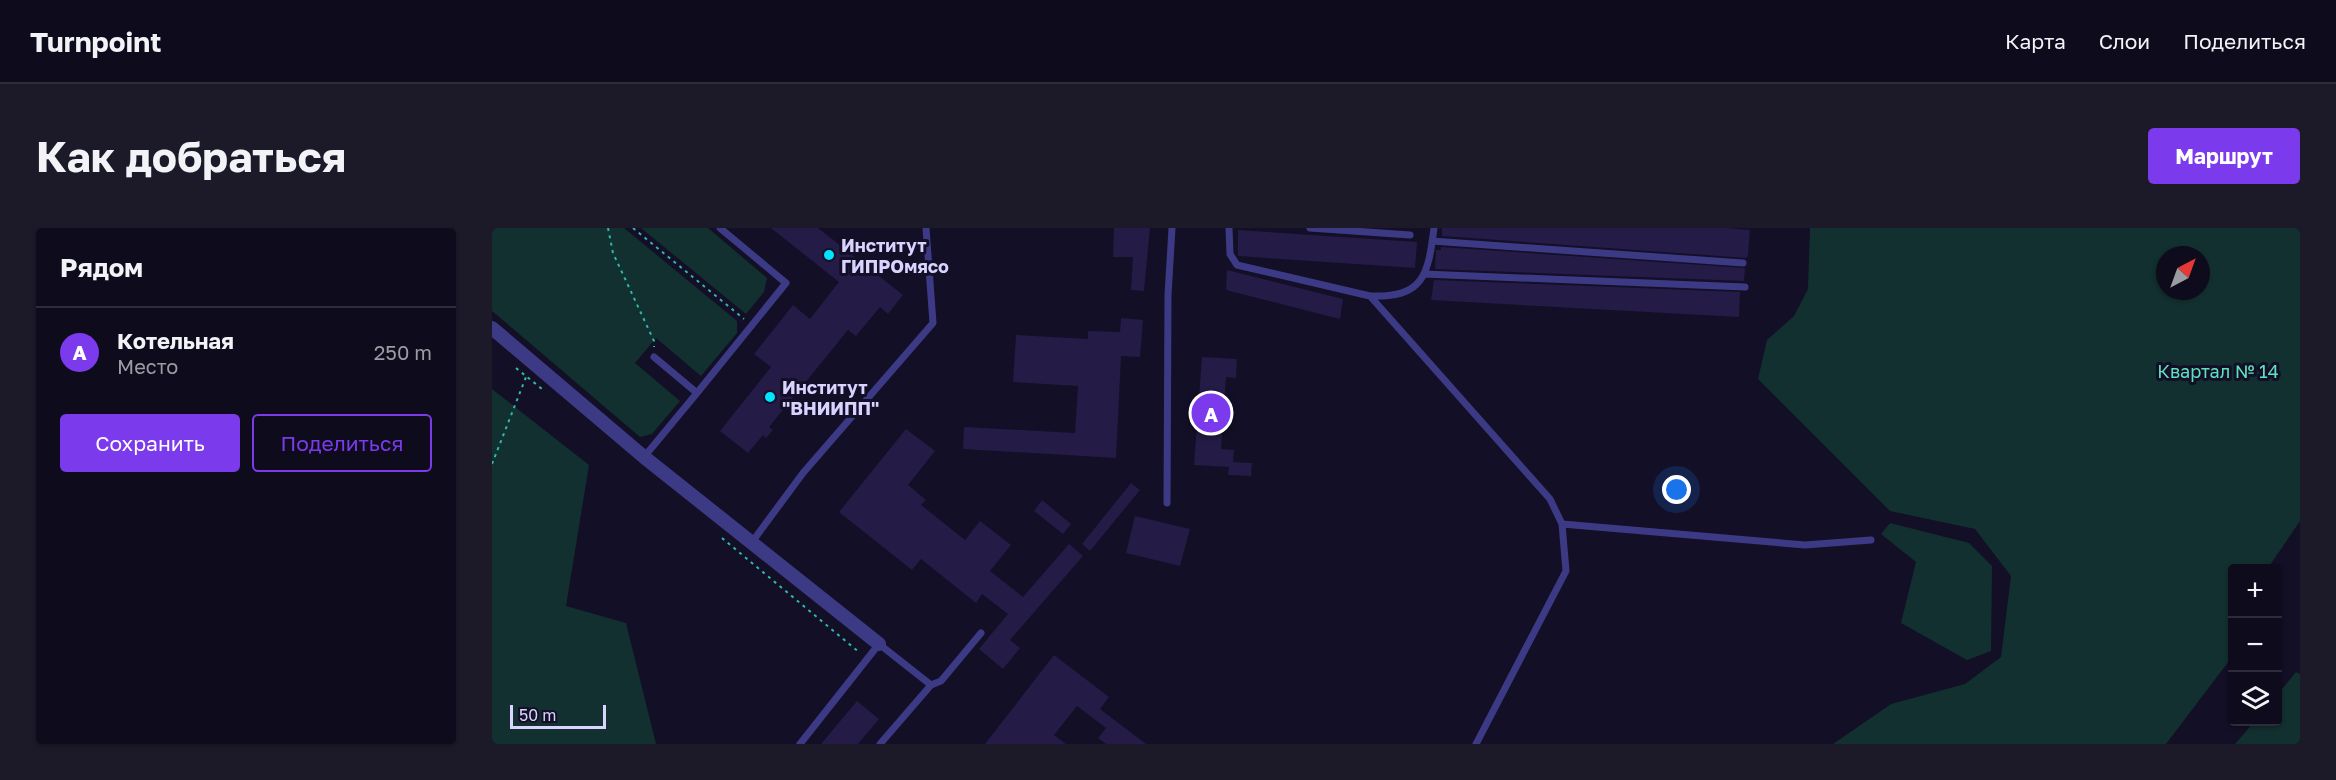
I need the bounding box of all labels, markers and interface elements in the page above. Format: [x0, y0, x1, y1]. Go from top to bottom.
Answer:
text: Turnpoint [30, 25, 161, 58]
text: Карта [2005, 28, 2066, 54]
text: Слои [2099, 28, 2150, 54]
text: Поделиться [2183, 28, 2306, 54]
button: Маршрут [2148, 128, 2300, 184]
text: Как добраться [36, 131, 346, 181]
place label: Институт ГИПРОмясо [841, 234, 949, 277]
north arrow [2156, 246, 2210, 300]
marker: Институт ГИПРОмясо [822, 248, 836, 262]
text: Рядом [60, 252, 143, 283]
text: Котельная [117, 327, 234, 354]
text: A [72, 340, 87, 364]
text: 250 m [374, 340, 432, 364]
text: Место [117, 354, 178, 378]
park label: Квартал № 14 [2157, 360, 2279, 382]
place label: Институт "ВНИИПП" [782, 376, 879, 419]
marker: Институт "ВНИИПП" [763, 390, 777, 404]
pin: A [1192, 390, 1230, 435]
button: Сохранить [60, 414, 240, 472]
button: Поделиться [252, 414, 432, 472]
your location [1662, 475, 1691, 504]
map controls [2228, 564, 2282, 726]
button: + [2228, 564, 2282, 618]
button: − [2228, 618, 2282, 672]
button: layers [2228, 672, 2282, 726]
scale bar [510, 702, 606, 730]
text: 50 m [519, 705, 556, 725]

